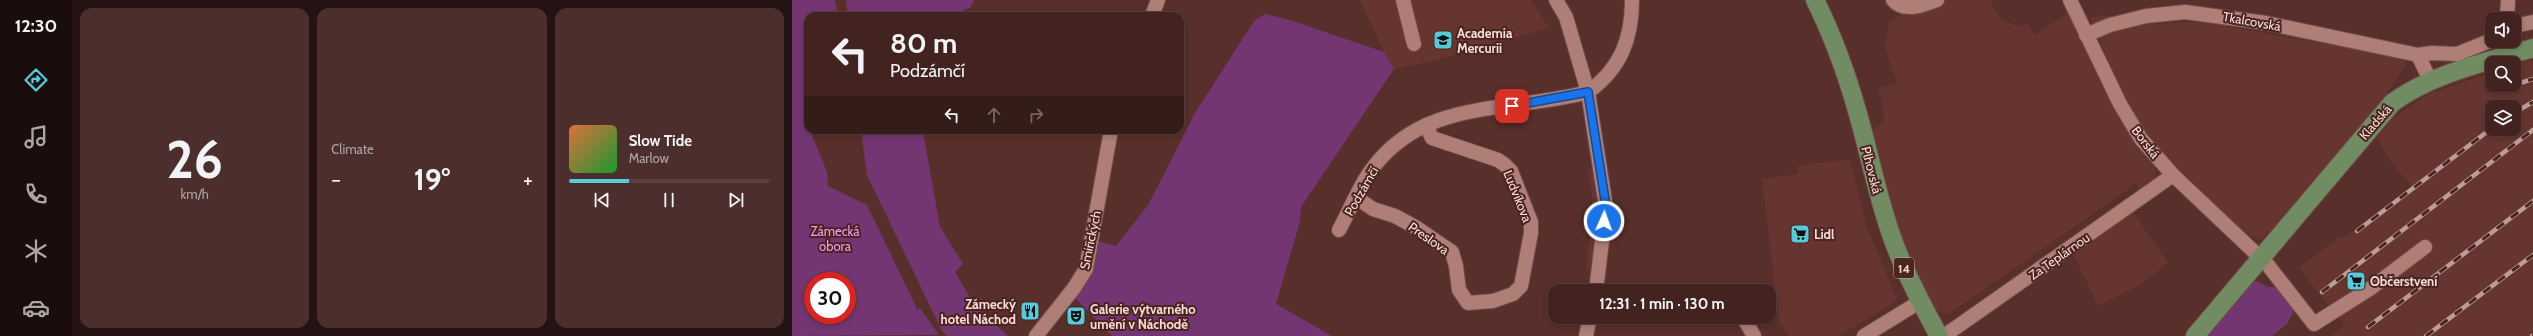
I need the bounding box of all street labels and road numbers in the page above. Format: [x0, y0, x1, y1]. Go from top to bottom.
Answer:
street label: Tkalcovská [2222, 8, 2283, 34]
street label: Kladská [2355, 101, 2395, 143]
street label: Borská [2129, 123, 2164, 162]
street label: Plhovská [1858, 145, 1886, 196]
street label: Podzámčí [1341, 163, 1382, 218]
street label: Ludvíkova [1500, 168, 1536, 225]
street label: Smiřických [1076, 209, 1104, 271]
street label: Preslova [1406, 218, 1453, 258]
street label: Za Teplárnou [2025, 229, 2093, 283]
road number: 14 [1894, 258, 1914, 278]

